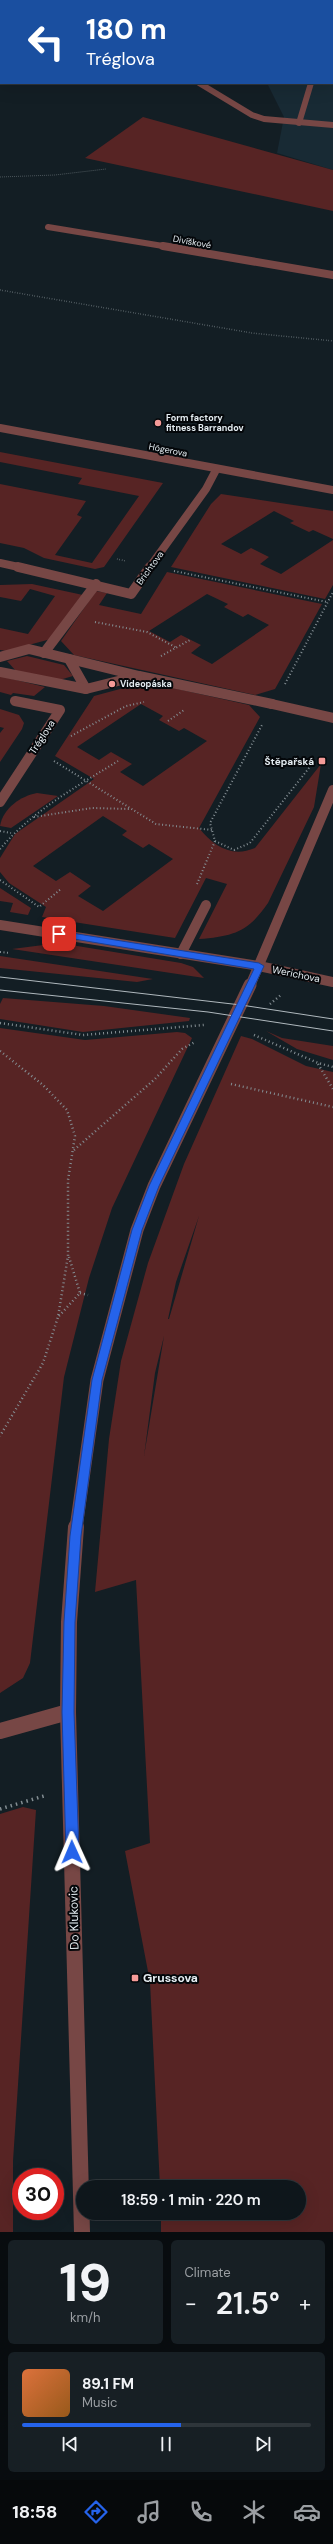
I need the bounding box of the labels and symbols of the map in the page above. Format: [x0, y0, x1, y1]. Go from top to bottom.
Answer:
street label: Divíškové [172, 233, 212, 251]
place label: Form factory fitness Barrandov [166, 412, 244, 434]
marker: Form factory fitness Barrandov [153, 418, 163, 428]
street label: Högerova [148, 440, 188, 460]
street label: Brichtova [134, 549, 166, 587]
place label: Videopáska [120, 678, 172, 690]
marker: Videopáska [107, 679, 117, 689]
street label: Tréglova [26, 717, 58, 757]
place label: Štěpařská [264, 755, 314, 768]
marker: Štěpařská [317, 756, 327, 766]
pin [42, 917, 76, 951]
street label: Werichova [271, 963, 321, 985]
position arrow [51, 1831, 93, 1873]
street label: Do Klukovic [65, 1886, 83, 1950]
place label: Grussova [143, 1970, 198, 1986]
marker: Grussova [130, 1973, 140, 1983]
speed limit sign: 30 [12, 2168, 64, 2220]

